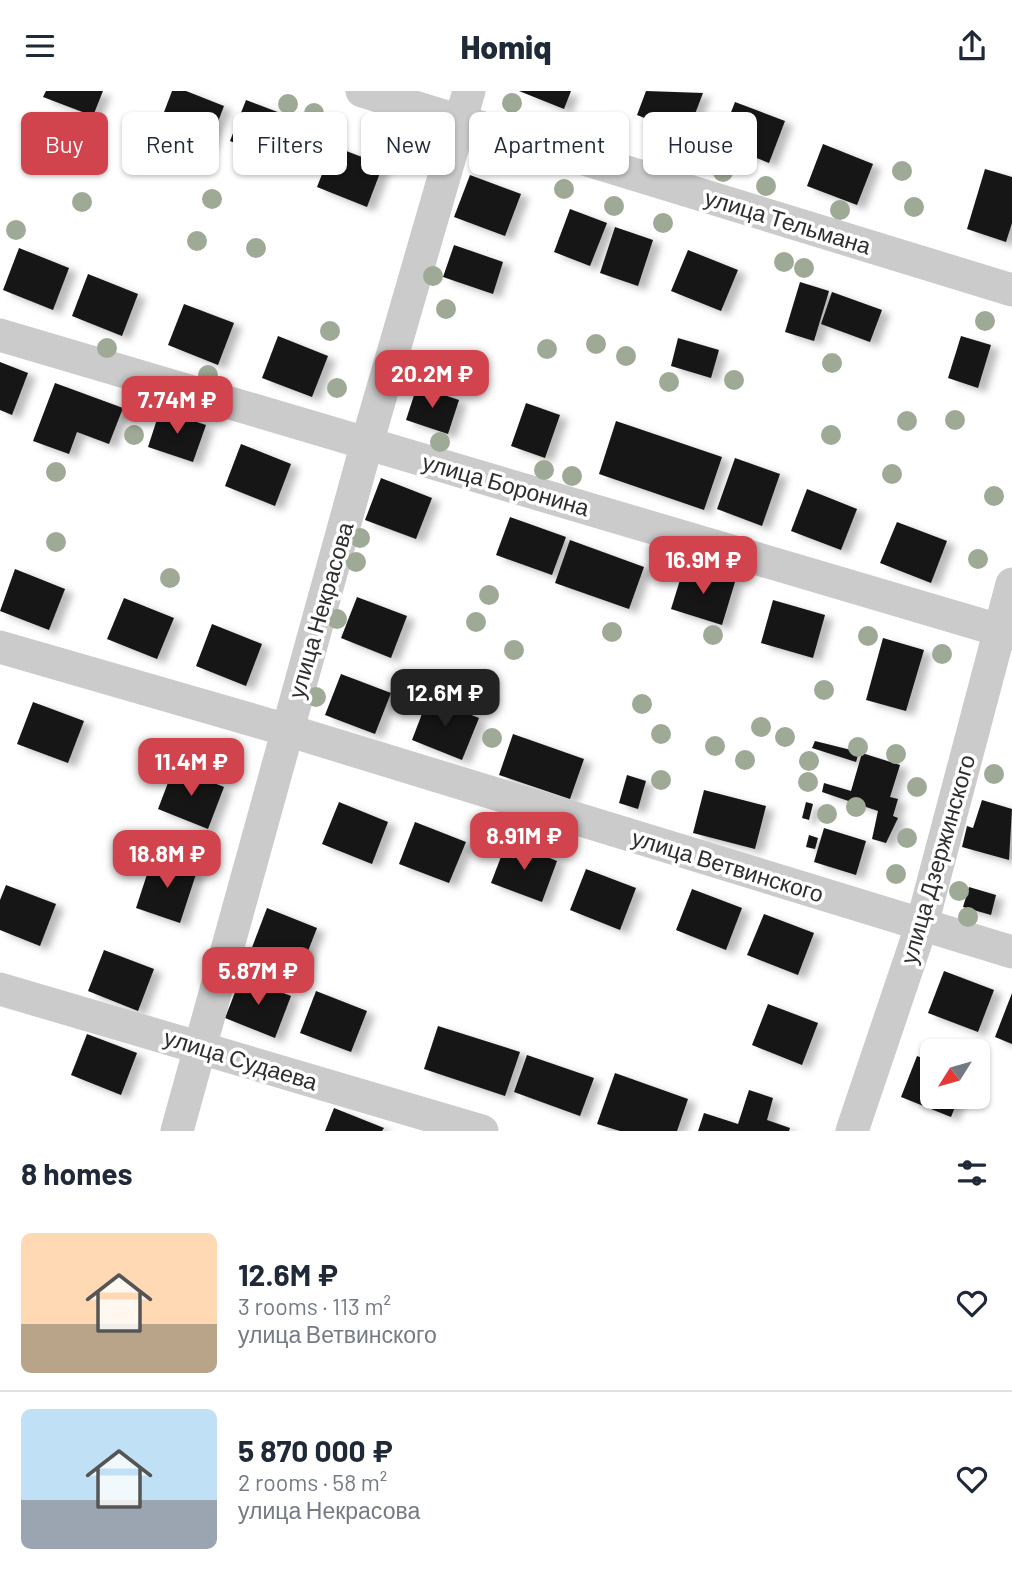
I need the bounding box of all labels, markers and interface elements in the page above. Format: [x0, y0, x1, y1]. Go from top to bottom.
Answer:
icon: menu [21, 27, 59, 65]
text: Homiq [460, 27, 552, 65]
icon: share [953, 27, 991, 65]
chip: Buy [21, 112, 108, 175]
chip: Rent [122, 112, 219, 175]
chip: Filters [233, 112, 347, 175]
chip: New [361, 112, 455, 175]
chip: Apartment [469, 112, 629, 175]
chip: House [643, 112, 757, 175]
street label: улица Тельмана [702, 182, 875, 260]
pin: 20.2M ₽ [367, 351, 497, 410]
text: 20.2M ₽ [391, 359, 473, 387]
pin: 7.74M ₽ [112, 377, 242, 436]
text: 7.74M ₽ [138, 385, 216, 413]
street label: улица Боронина [419, 447, 593, 521]
street label: улица Некрасова [281, 518, 359, 701]
pin: 16.9M ₽ [638, 537, 768, 596]
text: 16.9M ₽ [665, 545, 741, 573]
pin: 12.6M ₽ [380, 669, 510, 729]
text: 12.6M ₽ [407, 678, 483, 706]
pin: 11.4M ₽ [126, 739, 256, 798]
text: 11.4M ₽ [154, 747, 228, 775]
street label: улица Дзержинского [894, 751, 980, 967]
pin: 8.91M ₽ [459, 813, 589, 872]
text: 8.91M ₽ [486, 821, 562, 849]
street label: улица Ветвинского [629, 823, 827, 907]
pin: 18.8M ₽ [102, 831, 232, 890]
text: 18.8M ₽ [129, 839, 205, 867]
pin: 5.87M ₽ [193, 947, 323, 1007]
text: 5.87M ₽ [218, 956, 298, 984]
street label: улица Судаева [161, 1022, 321, 1096]
north arrow [920, 1039, 990, 1109]
map controls [920, 1039, 990, 1109]
icon: filters [953, 1154, 991, 1192]
text: 8 homes [21, 1155, 132, 1191]
text: 12.6M ₽ [238, 1256, 338, 1292]
icon: home [77, 1261, 161, 1345]
icon: heart [953, 1284, 991, 1322]
text: 3 rooms · 113 m² [238, 1292, 391, 1320]
text: улица Ветвинского [238, 1320, 437, 1348]
text: 5 870 000 ₽ [238, 1432, 393, 1468]
icon: home [77, 1437, 161, 1521]
icon: heart [953, 1460, 991, 1498]
text: 2 rooms · 58 m² [238, 1468, 387, 1496]
text: улица Некрасова [238, 1496, 420, 1524]

